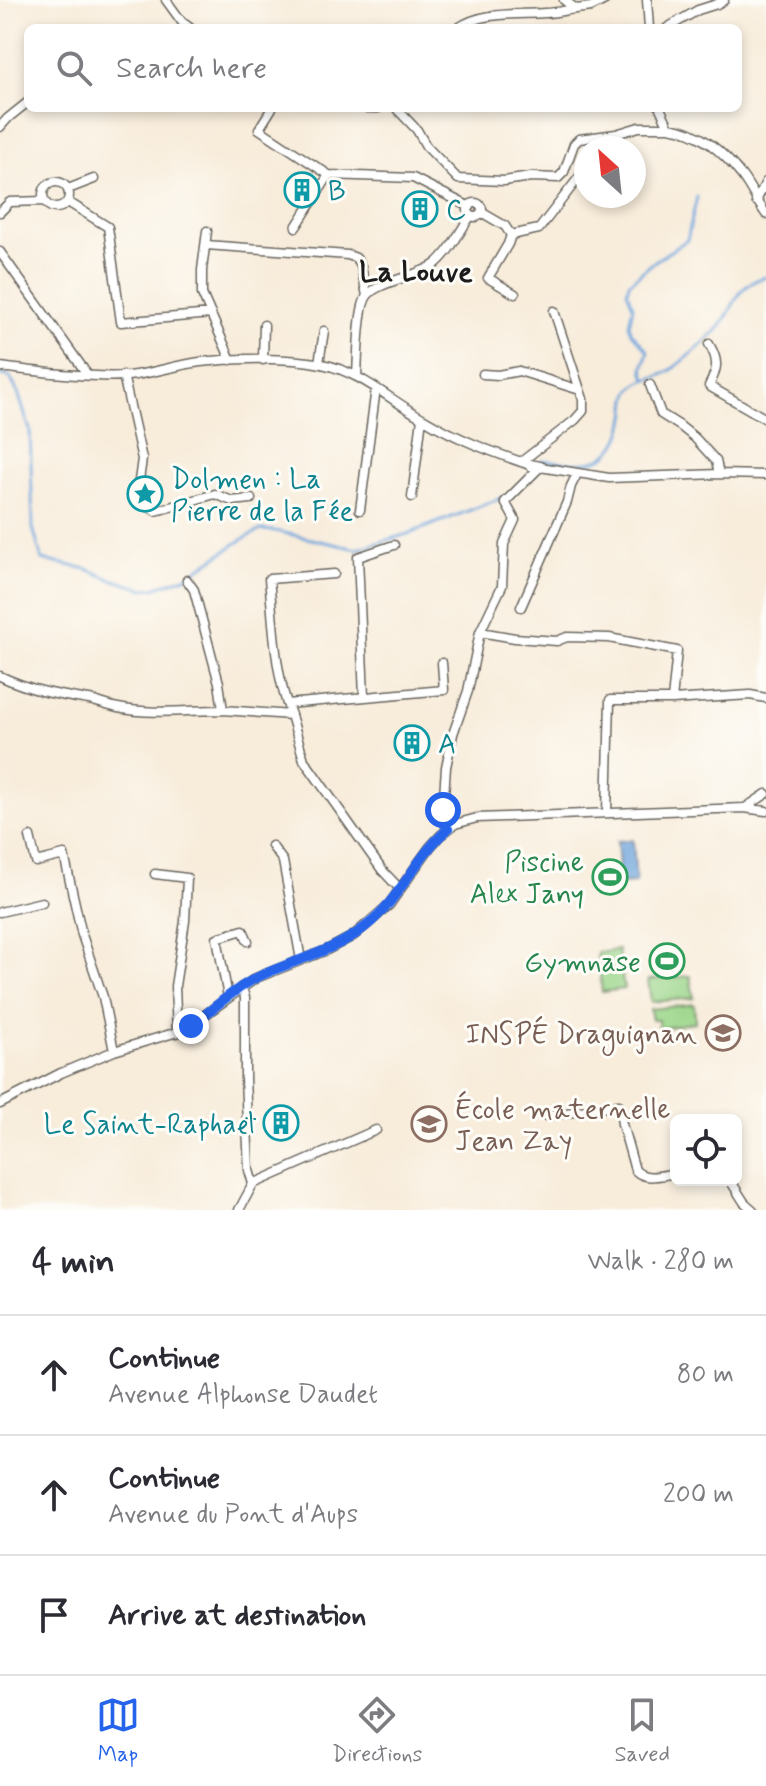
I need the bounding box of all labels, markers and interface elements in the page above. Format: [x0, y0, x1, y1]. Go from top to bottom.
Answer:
search box [24, 24, 742, 112]
icon: search [52, 46, 96, 90]
text: Search here [116, 49, 267, 88]
north arrow [574, 136, 646, 208]
building icon: B [283, 171, 321, 209]
place label: B [328, 174, 346, 211]
building icon: C [401, 190, 439, 228]
place label: C [446, 193, 466, 230]
district label: La Louve [359, 253, 473, 292]
place label: Dolmen : La Pierre de la Fée [171, 462, 353, 531]
place icon: Dolmen : La Pierre de la Fée [126, 475, 164, 513]
building icon: A [393, 724, 431, 762]
place label: A [438, 727, 456, 764]
route start [425, 792, 461, 828]
place label: Piscine Alex Jany [470, 845, 584, 914]
sports icon: Piscine Alex Jany [591, 858, 629, 896]
sports icon: Gymnase [648, 942, 686, 980]
place label: Gymnase [524, 945, 641, 982]
route end [173, 1008, 209, 1044]
school or university icon: INSPÉ Draguignan [704, 1014, 742, 1052]
place label: INSPÉ Draguignan [465, 1015, 697, 1056]
place label: École maternelle Jean Zay [455, 1090, 671, 1161]
building icon: Le Saint-Raphaël [262, 1104, 300, 1142]
school or university icon: École maternelle Jean Zay [410, 1105, 448, 1143]
place label: Le Saint-Raphaël [44, 1107, 256, 1144]
map controls [670, 1114, 742, 1186]
button: locate [670, 1114, 742, 1186]
text: 4 min [32, 1240, 115, 1285]
text: Walk · 280 m [587, 1245, 734, 1279]
text: Continue [108, 1339, 220, 1378]
icon: ahead [32, 1353, 76, 1397]
text: 80 m [677, 1358, 734, 1392]
text: Avenue Alphonse Daudet [108, 1378, 378, 1412]
text: Continue [108, 1459, 220, 1498]
icon: ahead [32, 1473, 76, 1517]
text: 200 m [663, 1478, 734, 1512]
text: Avenue du Pont d'Aups [108, 1498, 358, 1532]
icon: arrive [32, 1593, 76, 1637]
text: Arrive at destination [108, 1596, 366, 1635]
tab: Map [96, 1693, 140, 1769]
tab: Directions [332, 1693, 422, 1769]
tab: Saved [614, 1693, 670, 1769]

